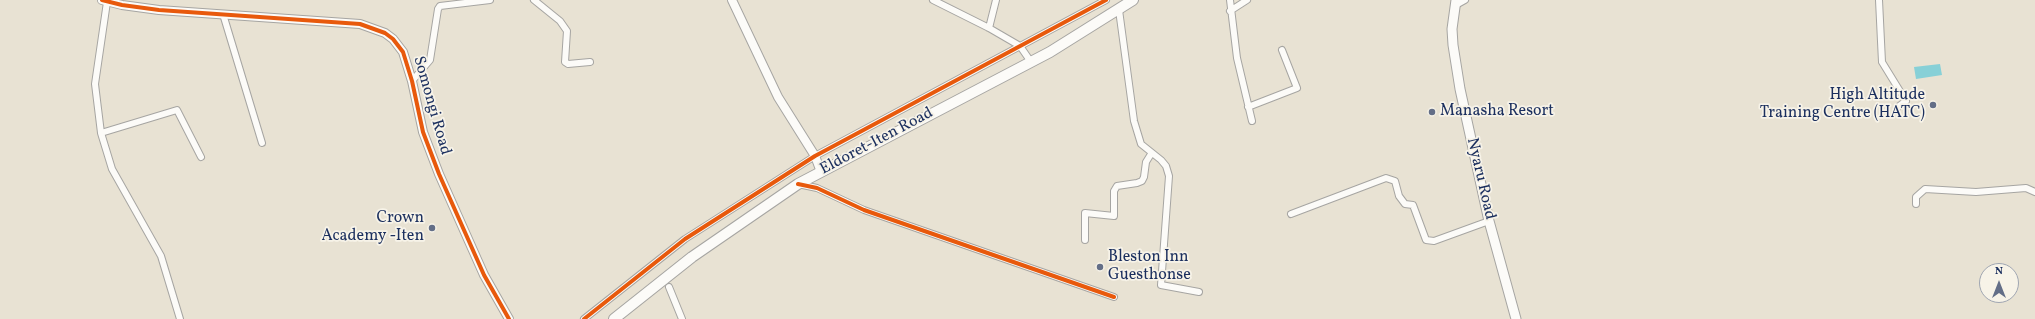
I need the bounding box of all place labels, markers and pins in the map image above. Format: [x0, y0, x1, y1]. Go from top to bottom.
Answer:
place label: High Altitude Training Centre (HATC) [1760, 86, 1925, 124]
marker: High Altitude Training Centre (HATC) [1928, 100, 1938, 110]
place label: Manasha Resort [1440, 102, 1554, 122]
marker: Manasha Resort [1427, 107, 1437, 117]
place label: Crown Academy -Iten [321, 209, 424, 247]
marker: Crown Academy -Iten [427, 223, 437, 233]
place label: Bleston Inn Guesthonse [1108, 248, 1191, 286]
marker: Bleston Inn Guesthonse [1095, 262, 1105, 272]

